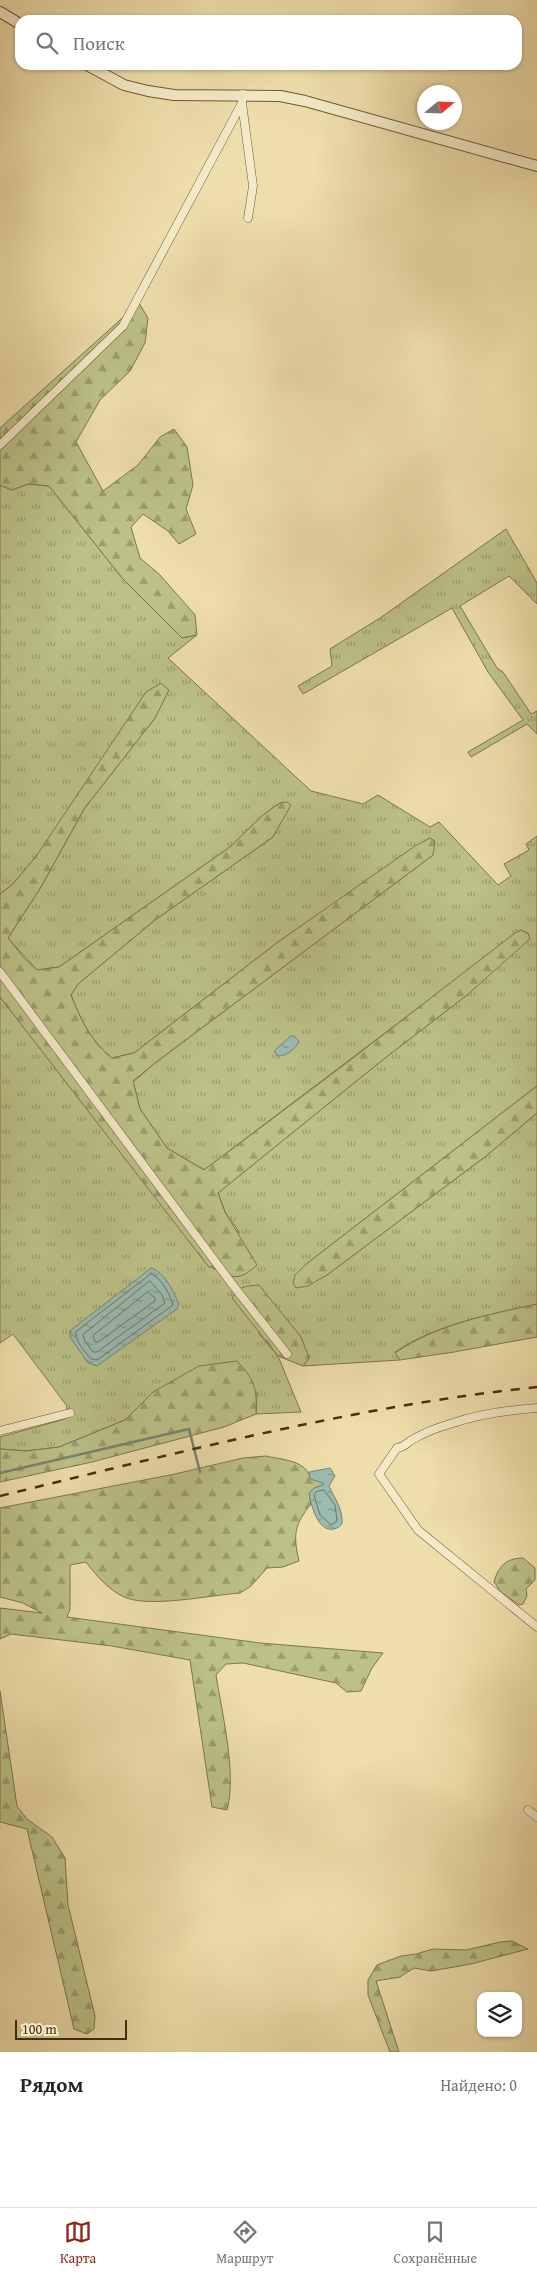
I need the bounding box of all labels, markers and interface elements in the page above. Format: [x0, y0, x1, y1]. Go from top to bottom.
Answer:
search box [15, 15, 522, 70]
icon: search [33, 29, 61, 57]
text: Поиск [73, 29, 125, 57]
north arrow [417, 85, 462, 130]
map controls [477, 1992, 522, 2037]
button: layers [477, 1992, 522, 2037]
scale bar [15, 2017, 128, 2040]
text: 100 m [22, 2019, 57, 2039]
text: Рядом [20, 2069, 83, 2100]
text: Найдено: 0 [440, 2073, 517, 2097]
tab: Карта [60, 2218, 96, 2268]
tab: Маршрут [216, 2218, 274, 2268]
tab: Сохранённые [394, 2218, 477, 2268]

